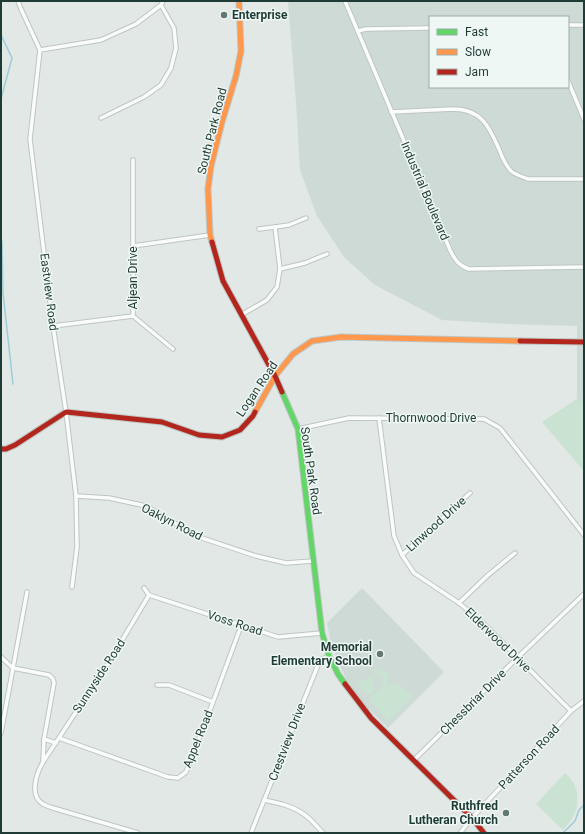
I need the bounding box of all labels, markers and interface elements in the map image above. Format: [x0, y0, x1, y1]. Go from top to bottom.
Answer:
place label: Enterprise [232, 8, 288, 22]
marker: Enterprise [219, 10, 229, 20]
legend [429, 16, 569, 88]
text: Fast [465, 25, 488, 39]
text: Slow [465, 45, 491, 59]
text: Jam [465, 65, 489, 79]
street label: South Park Road [194, 86, 230, 176]
street label: Industrial Boulevard [398, 140, 452, 242]
street label: Aljean Drive [126, 246, 140, 310]
street label: Eastview Road [37, 252, 61, 332]
street label: Logan Road [233, 359, 281, 419]
street label: Thornwood Drive [386, 411, 476, 425]
street label: South Park Road [298, 426, 324, 516]
street label: Linwood Drive [403, 494, 469, 554]
street label: Oaklyn Road [139, 501, 205, 543]
street label: Elderwood Drive [462, 605, 534, 675]
street label: Voss Road [206, 608, 264, 638]
street label: Sunnyside Road [70, 636, 128, 716]
place label: Memorial Elementary School [271, 640, 372, 668]
marker: Memorial Elementary School [375, 649, 385, 659]
street label: Chessbriar Drive [437, 666, 509, 738]
street label: Crestview Drive [266, 701, 308, 783]
street label: Appel Road [180, 708, 216, 770]
street label: Patterson Road [496, 722, 562, 792]
place label: Ruthfred Lutheran Church [409, 799, 498, 827]
marker: Ruthfred Lutheran Church [501, 808, 511, 818]

